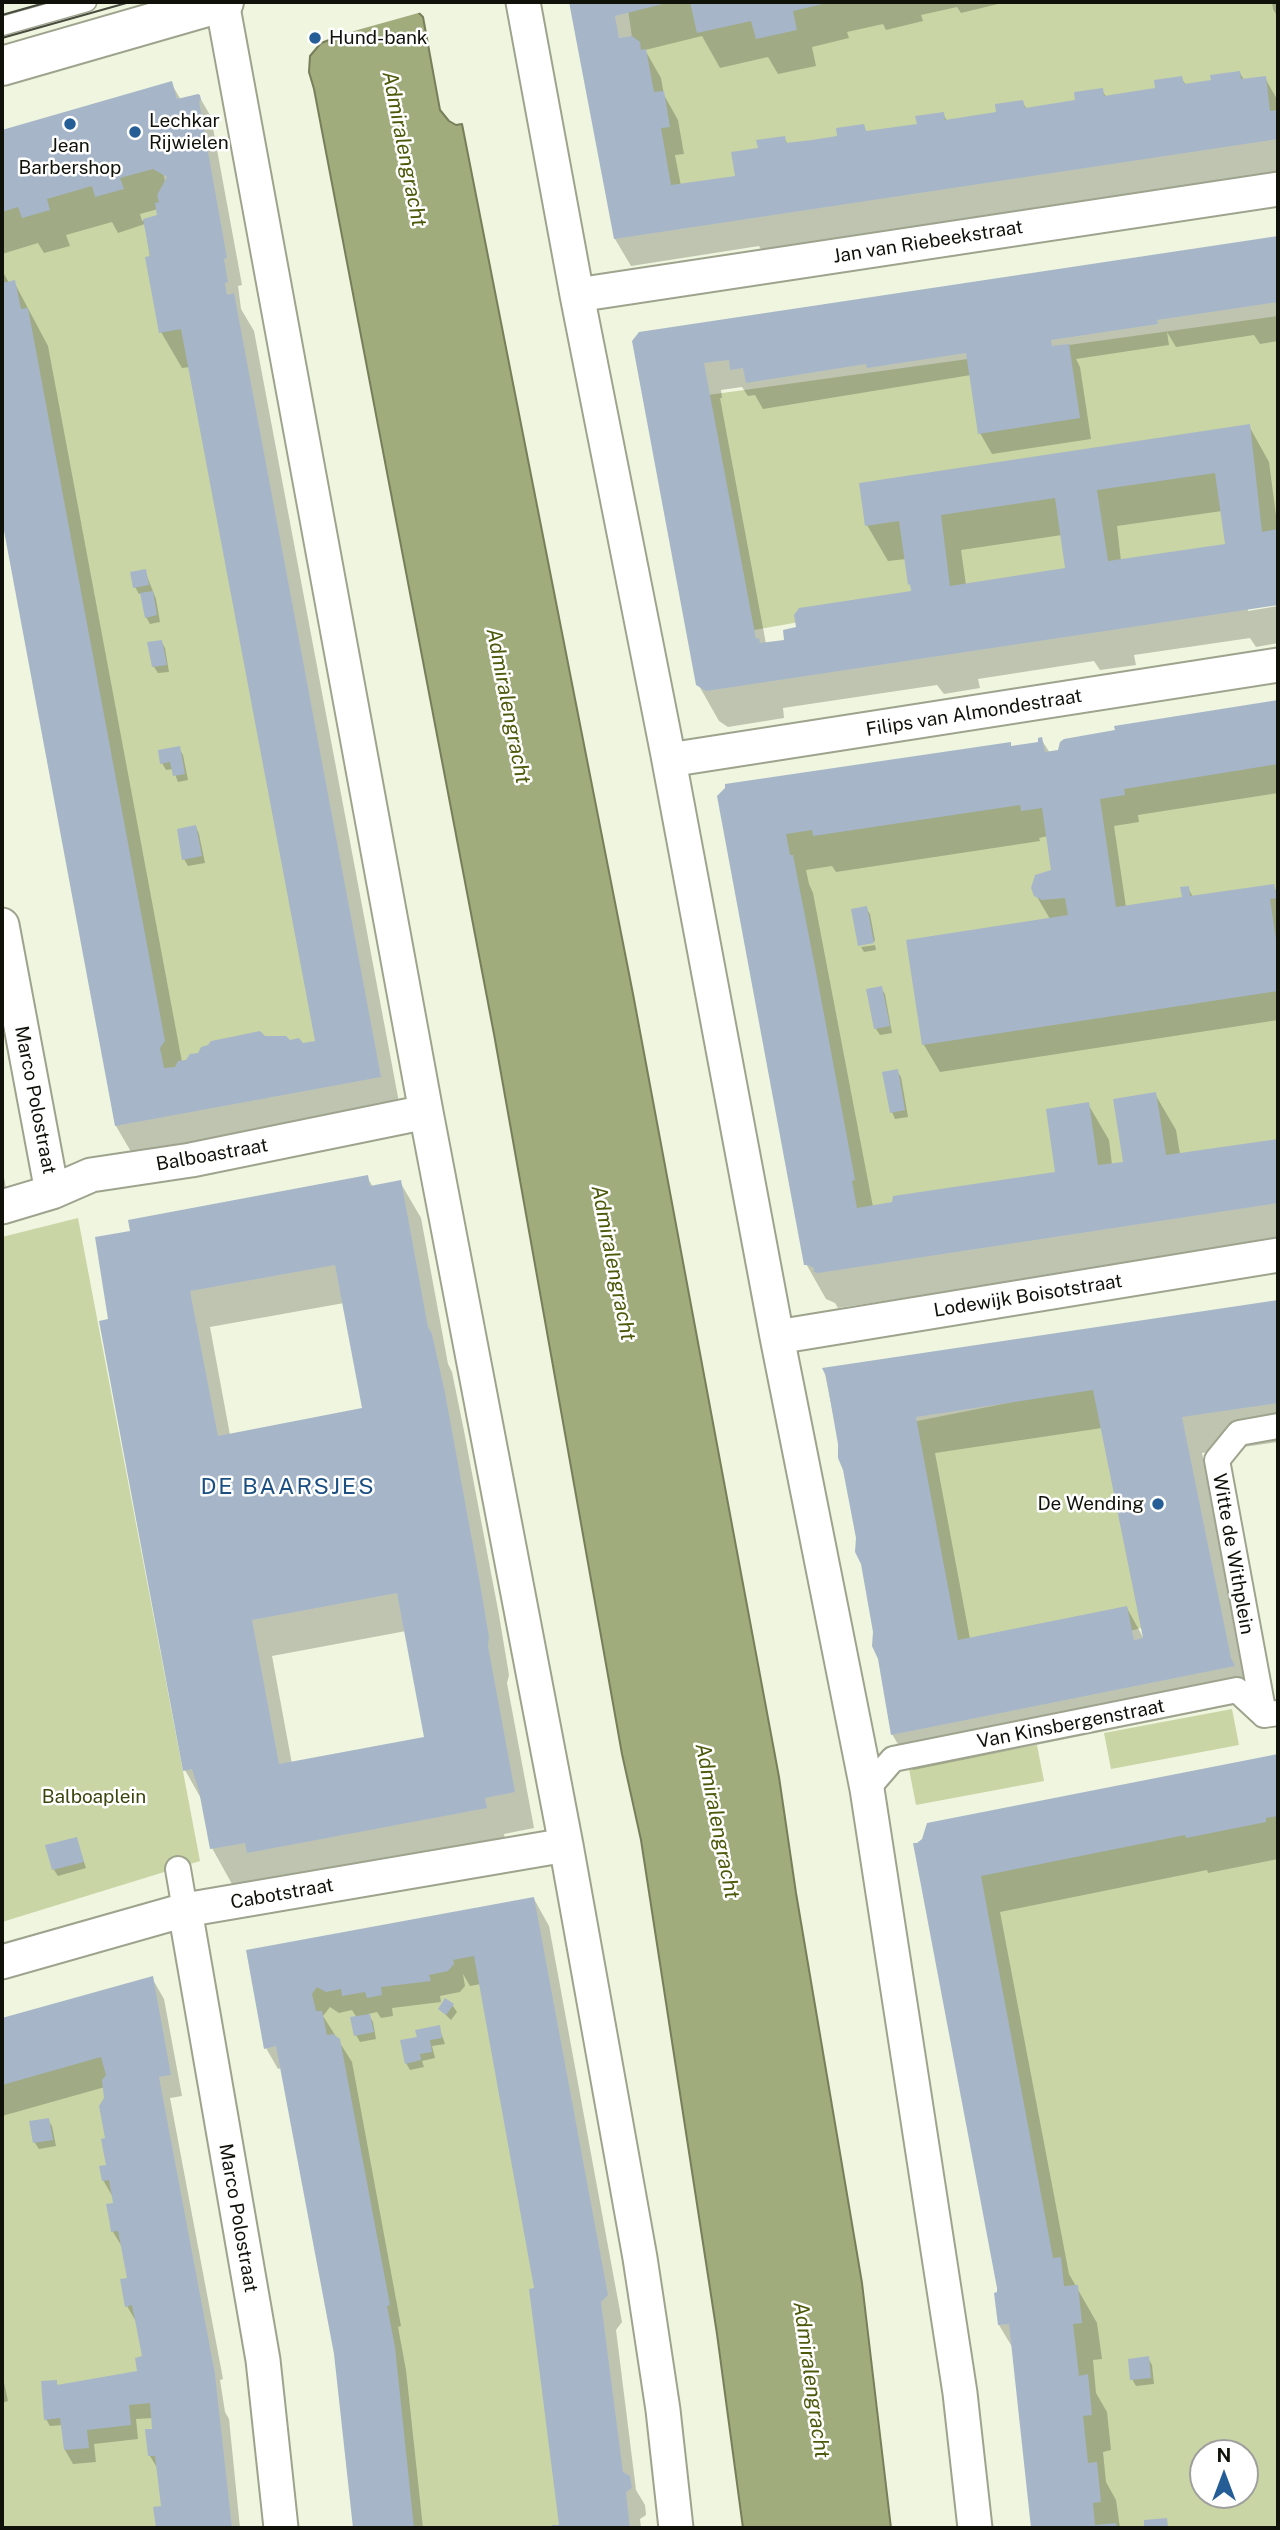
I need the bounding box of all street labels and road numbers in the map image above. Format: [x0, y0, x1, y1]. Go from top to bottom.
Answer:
street label: Jan van Riebeekstraat [831, 216, 1025, 268]
street label: Filips van Almondestraat [864, 685, 1084, 741]
street label: Marco Polostraat [9, 1024, 61, 1176]
street label: Balboastraat [154, 1134, 270, 1176]
street label: Lodewijk Boisotstraat [932, 1270, 1124, 1322]
street label: Witte de Withplein [1208, 1472, 1258, 1636]
street label: Van Kinsbergenstraat [975, 1695, 1167, 1753]
street label: Cabotstraat [229, 1874, 335, 1914]
street label: Marco Polostraat [214, 2142, 262, 2294]

